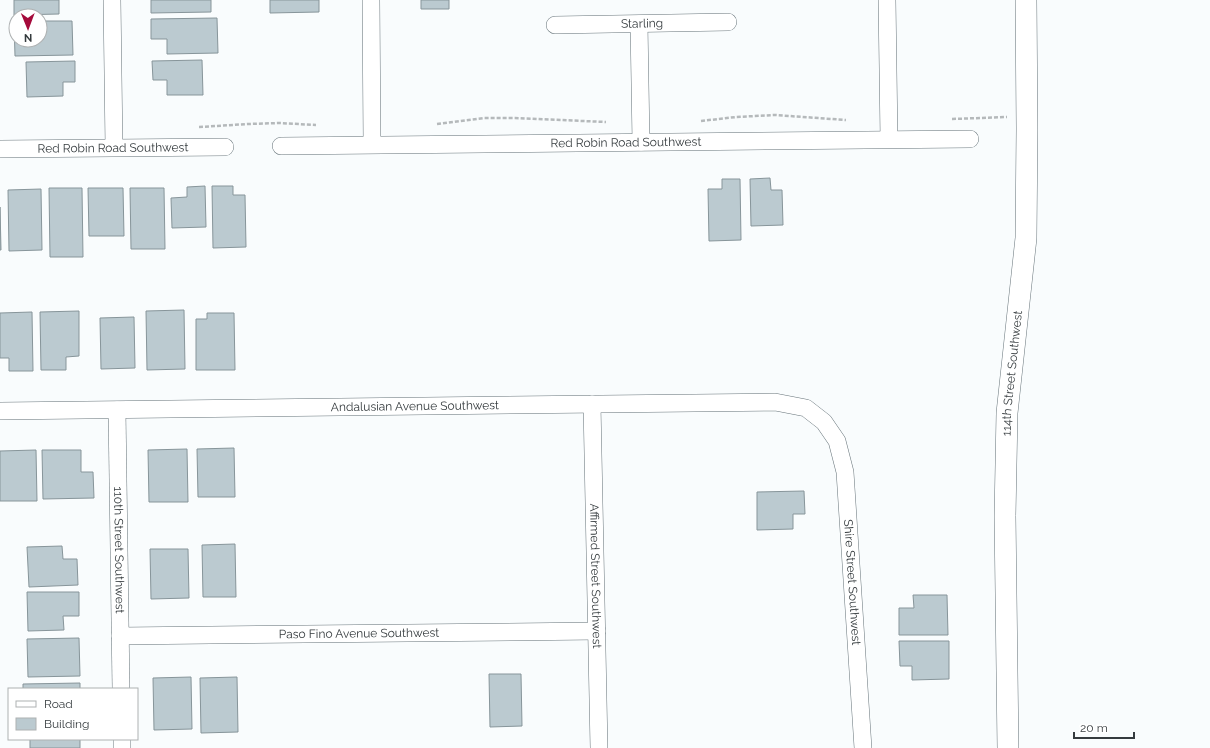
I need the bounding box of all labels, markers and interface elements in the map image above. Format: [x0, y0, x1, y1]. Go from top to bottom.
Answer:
north arrow [8, 8, 48, 48]
street label: Starling [621, 16, 663, 31]
text: N [24, 31, 32, 44]
street label: Red Robin Road Southwest [550, 135, 701, 150]
street label: Red Robin Road Southwest [38, 140, 188, 156]
street label: 114th Street Southwest [1000, 310, 1025, 436]
street label: Andalusian Avenue Southwest [331, 398, 499, 414]
street label: 110th Street Southwest [111, 486, 127, 614]
street label: Affirmed Street Southwest [587, 503, 604, 649]
street label: Shire Street Southwest [841, 519, 863, 646]
street label: Paso Fino Avenue Southwest [279, 626, 439, 641]
legend [8, 688, 138, 740]
text: Road [44, 697, 73, 711]
scale bar [1074, 714, 1134, 740]
text: Building [44, 717, 90, 731]
text: 20 m [1080, 721, 1108, 735]

